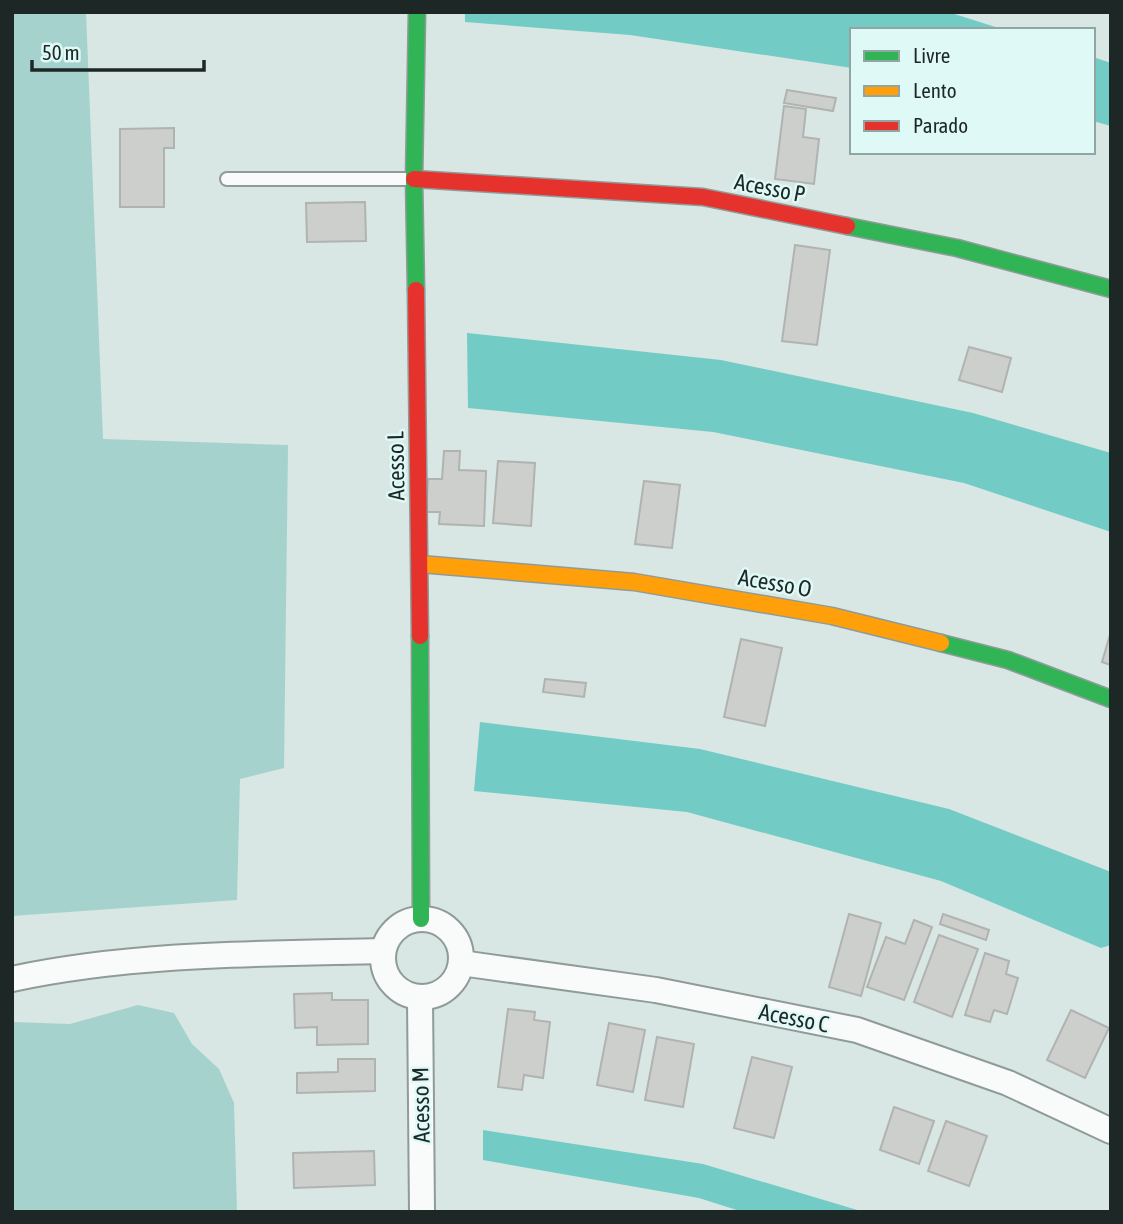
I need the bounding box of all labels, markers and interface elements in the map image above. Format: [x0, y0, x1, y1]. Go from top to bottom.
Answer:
scale bar [32, 28, 203, 72]
legend [850, 28, 1095, 154]
text: 50 m [42, 40, 80, 64]
text: Livre [913, 43, 950, 67]
text: Lento [913, 78, 957, 102]
text: Parado [913, 113, 968, 137]
street label: Acesso P [732, 168, 808, 208]
street label: Acesso L [382, 431, 410, 501]
street label: Acesso O [736, 564, 814, 602]
street label: Acesso C [757, 998, 831, 1038]
street label: Acesso M [407, 1067, 435, 1143]

